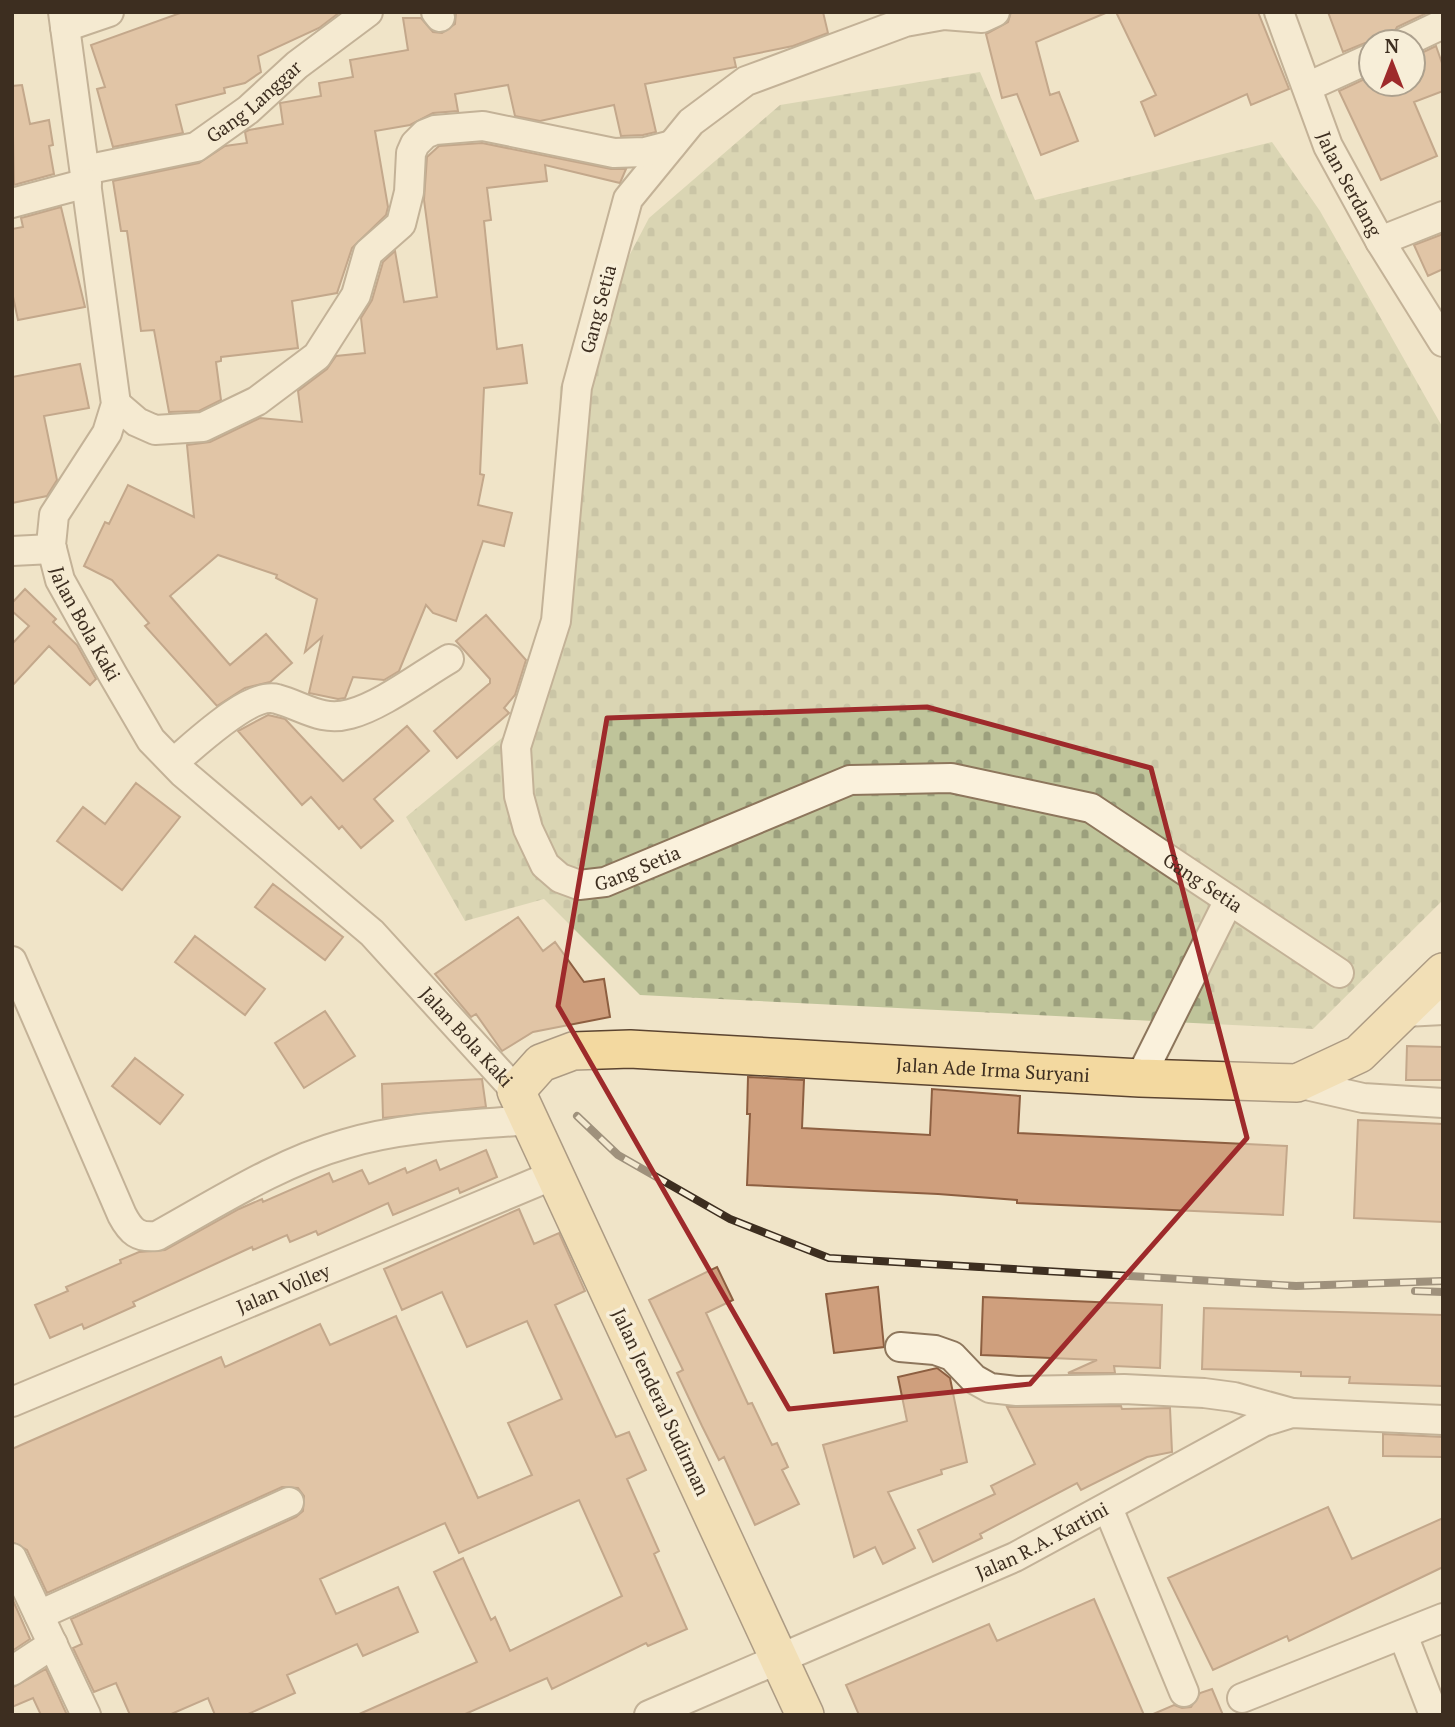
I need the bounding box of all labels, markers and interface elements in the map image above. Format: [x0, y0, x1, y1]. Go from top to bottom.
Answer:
north arrow [1357, 28, 1427, 98]
text: N [1385, 33, 1400, 58]
street label: Gang Langgar [201, 54, 307, 148]
street label: Jalan Serdang [1312, 128, 1388, 241]
street label: Gang Setia [574, 261, 621, 356]
street label: Jalan Bola Kaki [45, 564, 127, 685]
street label: Gang Setia [593, 839, 684, 895]
street label: Gang Setia [1158, 846, 1248, 918]
street label: Jalan Bola Kaki [415, 981, 519, 1092]
street label: Jalan Ade Irma Suryani [895, 1051, 1091, 1087]
street label: Jalan Volley [233, 1257, 334, 1319]
street label: Jalan Jenderal Sudirman [607, 1304, 716, 1499]
street label: Jalan R.A. Kartini [972, 1496, 1112, 1585]

